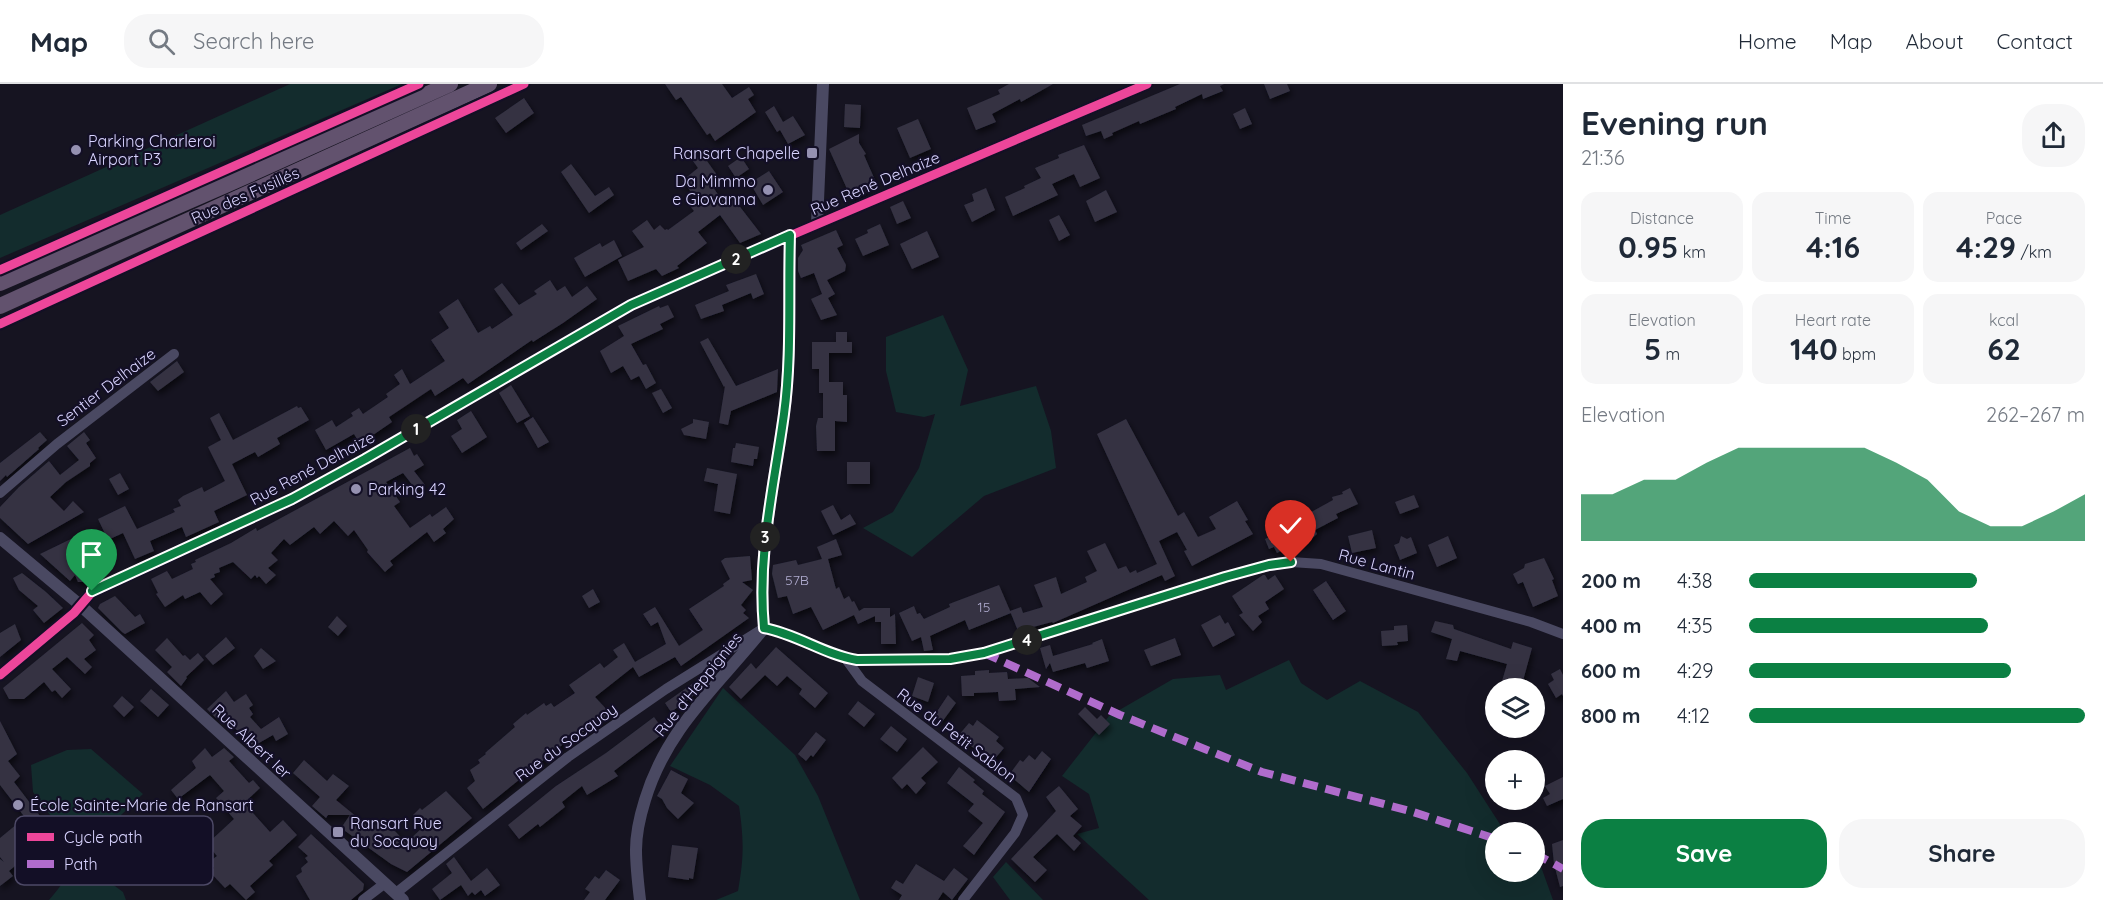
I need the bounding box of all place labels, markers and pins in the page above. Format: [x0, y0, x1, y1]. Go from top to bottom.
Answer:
place label: Parking Charleroi Airport P3 [88, 131, 216, 169]
marker: Parking Charleroi Airport P3 [69, 143, 83, 157]
place label: Ransart Chapelle [673, 143, 800, 163]
marker: Ransart Chapelle [805, 146, 819, 160]
place label: Da Mimmo e Giovanna [672, 171, 756, 209]
marker: Da Mimmo e Giovanna [761, 183, 775, 197]
pin: 2 [721, 244, 751, 274]
pin: 1 [401, 414, 431, 444]
place label: Parking 42 [368, 479, 446, 499]
marker: Parking 42 [349, 482, 363, 496]
pin [1265, 500, 1316, 562]
pin: 3 [750, 522, 780, 552]
pin [66, 529, 117, 591]
pin: 4 [1012, 625, 1042, 655]
place label: École Sainte-Marie de Ransart [30, 795, 254, 815]
marker: École Sainte-Marie de Ransart [11, 798, 25, 812]
place label: Ransart Rue du Socquoy [350, 813, 442, 851]
marker: Ransart Rue du Socquoy [331, 825, 345, 839]

